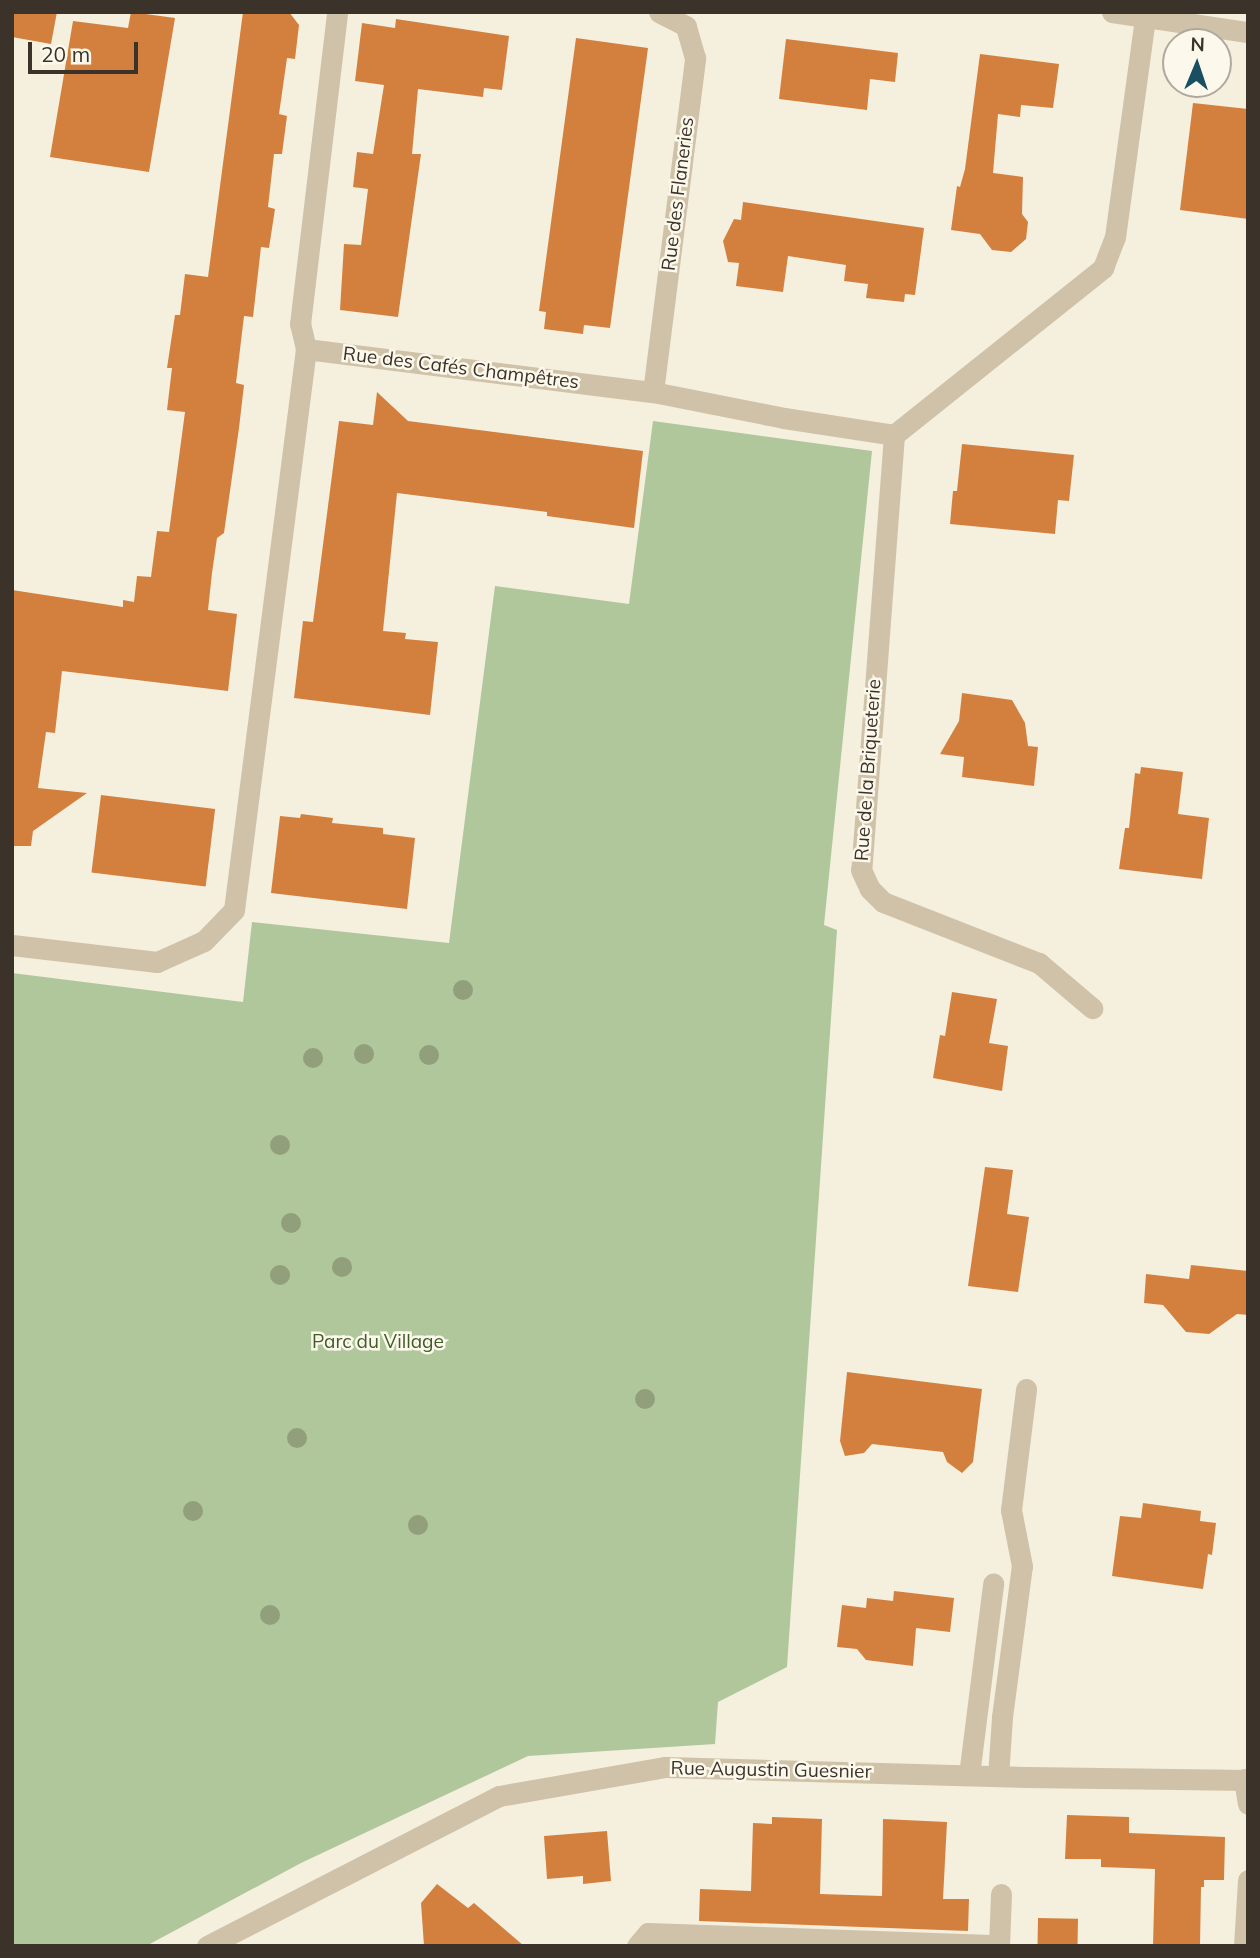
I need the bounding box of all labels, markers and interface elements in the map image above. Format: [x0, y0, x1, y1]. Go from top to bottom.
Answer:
scale bar [32, 28, 142, 72]
north arrow [1162, 28, 1232, 98]
text: N [1190, 32, 1205, 56]
text: 20 m [41, 41, 90, 67]
street label: Rue des Flaneries [657, 116, 699, 272]
street label: Rue des Cafés Champêtres [342, 342, 580, 394]
street label: Rue de la Briqueterie [850, 678, 886, 862]
park label: Parc du Village [312, 1331, 444, 1353]
street label: Rue Augustin Guesnier [670, 1757, 872, 1783]

